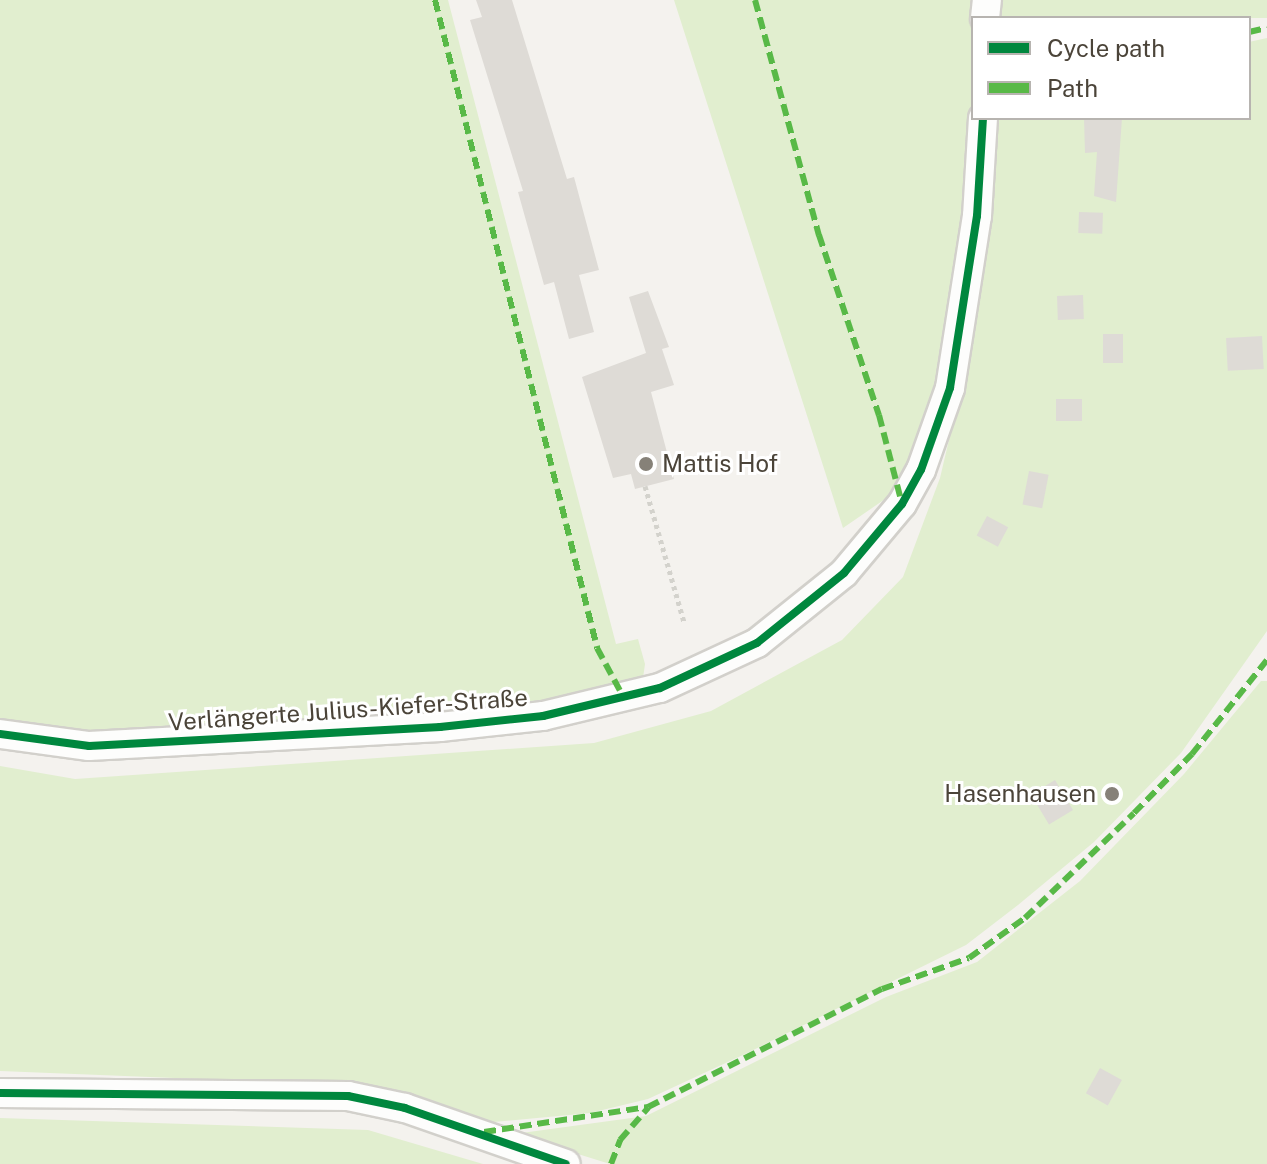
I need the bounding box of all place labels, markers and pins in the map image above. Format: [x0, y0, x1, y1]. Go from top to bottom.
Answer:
place label: Mattis Hof [662, 450, 778, 478]
marker: Mattis Hof [637, 455, 655, 473]
place label: Hasenhausen [944, 780, 1096, 808]
marker: Hasenhausen [1103, 785, 1121, 803]

